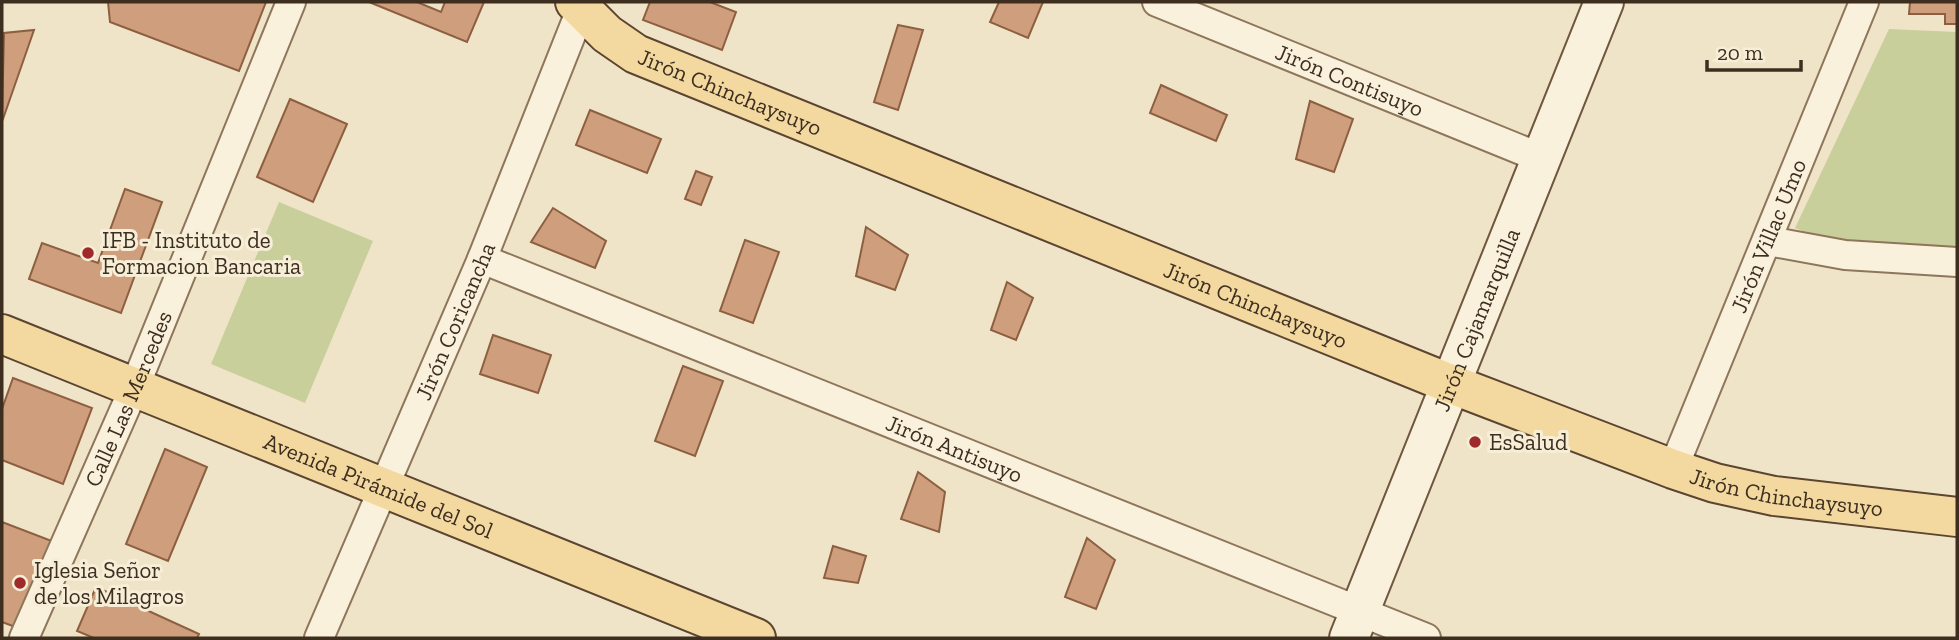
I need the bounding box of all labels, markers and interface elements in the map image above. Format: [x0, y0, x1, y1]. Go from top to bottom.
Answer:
scale bar [1707, 28, 1801, 72]
street label: Jirón Contisuyo [1272, 38, 1428, 123]
text: 20 m [1717, 40, 1763, 65]
street label: Jirón Chinchaysuyo [634, 42, 826, 142]
street label: Jirón Villac Umo [1725, 155, 1812, 317]
street label: Jirón Cajamarquilla [1427, 224, 1526, 415]
place label: IFB - Instituto de Formacion Bancaria [102, 226, 301, 280]
street label: Jirón Coricancha [409, 238, 501, 404]
marker: IFB - Instituto de Formacion Bancaria [80, 245, 96, 261]
street label: Jirón Chinchaysuyo [1160, 255, 1351, 355]
street label: Calle Las Mercedes [78, 307, 178, 491]
street label: Jirón Antisuyo [882, 409, 1027, 489]
street label: Avenida Pirámide del Sol [260, 427, 497, 545]
place label: EsSalud [1489, 428, 1568, 456]
marker: EsSalud [1467, 434, 1483, 450]
street label: Jirón Chinchaysuyo [1686, 462, 1884, 522]
place label: Iglesia Señor de los Milagros [34, 556, 184, 610]
marker: Iglesia Señor de los Milagros [12, 575, 28, 591]

